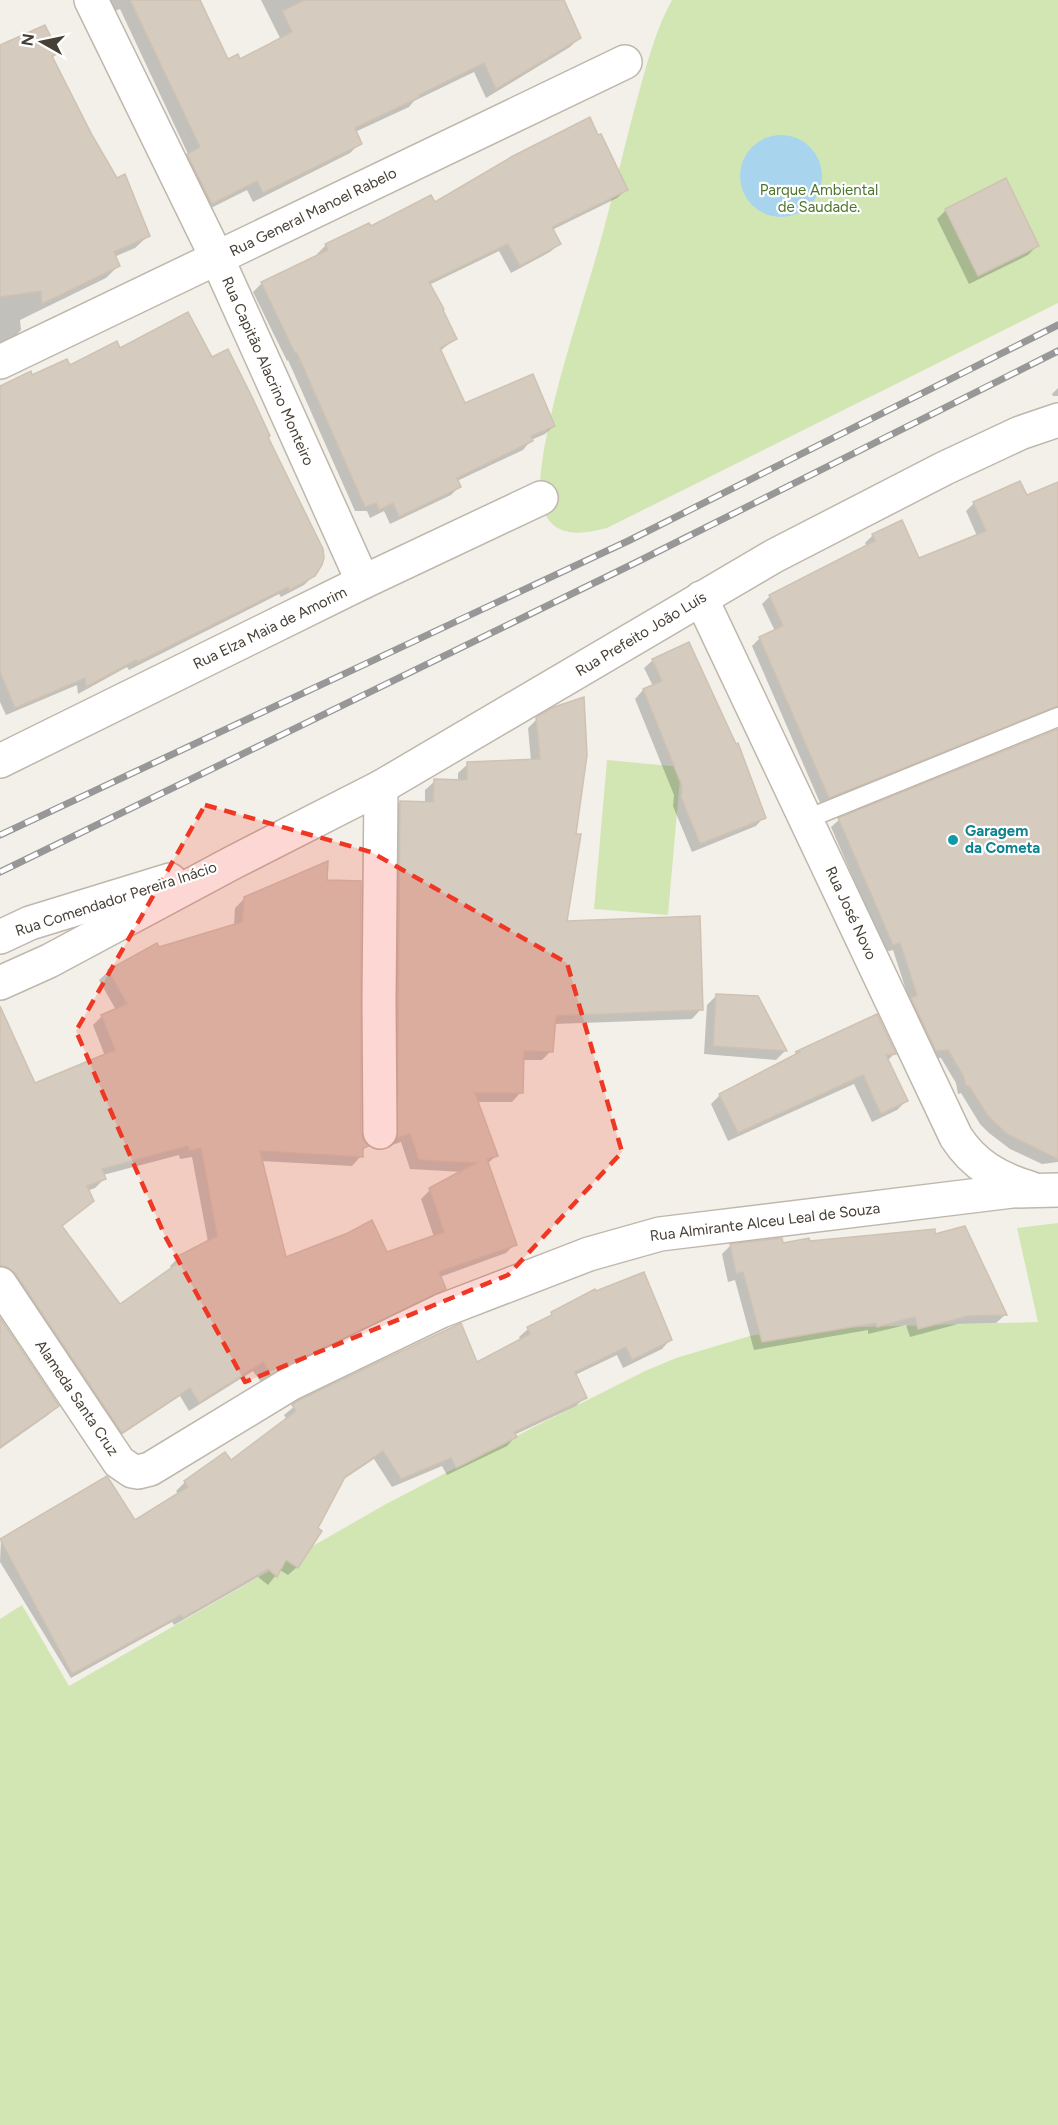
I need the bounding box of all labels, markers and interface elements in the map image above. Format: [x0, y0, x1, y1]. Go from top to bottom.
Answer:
north arrow [12, 12, 72, 72]
text: N [17, 32, 38, 47]
street label: Rua General Manoel Rabelo [227, 164, 400, 260]
park label: Parque Ambiental de Saudade. [760, 181, 878, 216]
street label: Rua Capitão Alacrino Monteiro [218, 274, 318, 469]
street label: Rua Elza Maia de Amorim [190, 583, 350, 673]
street label: Rua Prefeito João Luís [572, 588, 710, 680]
place label: Garagem da Cometa [965, 822, 1040, 857]
marker: Garagem da Cometa [946, 833, 960, 847]
street label: Rua Comendador Pereira Inácio [13, 858, 219, 940]
street label: Rua José Novo [822, 863, 881, 963]
street label: Rua Almirante Alceu Leal de Souza [649, 1199, 881, 1245]
street label: Alameda Santa Cruz [32, 1337, 122, 1459]

